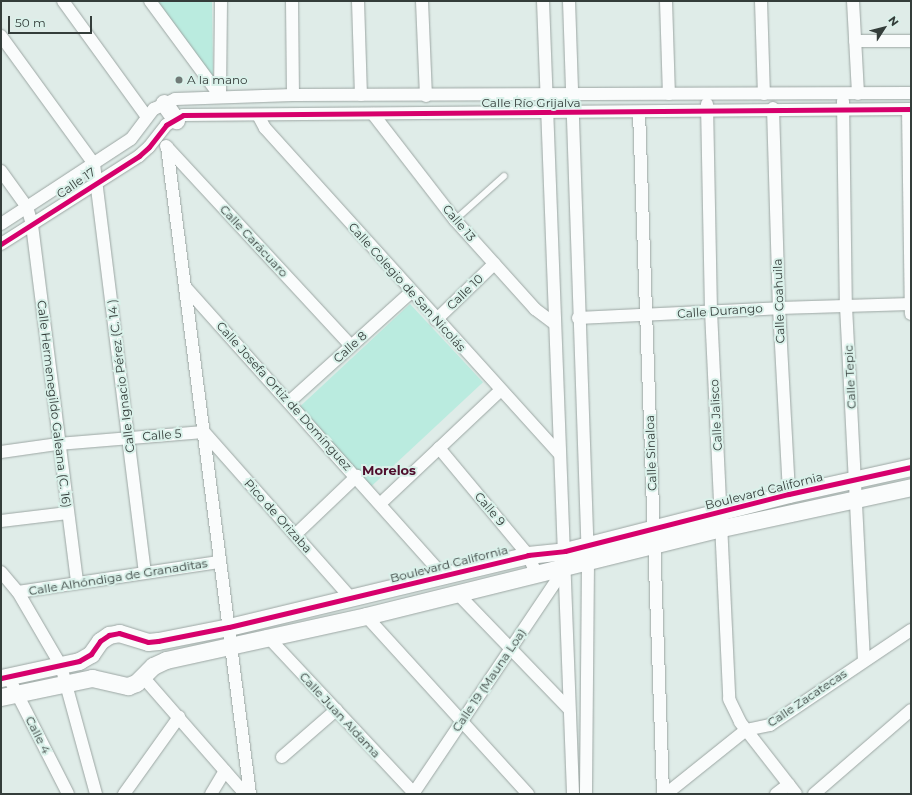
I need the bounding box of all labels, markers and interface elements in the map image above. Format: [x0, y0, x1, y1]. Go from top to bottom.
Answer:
scale bar [10, 8, 94, 34]
north arrow [864, 8, 904, 48]
text: N [885, 13, 902, 29]
text: 50 m [15, 15, 46, 30]
place label: A la mano [187, 73, 248, 87]
marker: A la mano [174, 75, 184, 85]
street label: Calle Río Grijalva [481, 96, 581, 110]
street label: Calle 17 [54, 165, 98, 201]
street label: Calle Carácuaro [217, 202, 291, 280]
street label: Calle 13 [440, 202, 478, 244]
street label: Calle Colegio de San Nicolás [345, 220, 469, 354]
street label: Calle Coahuila [770, 258, 788, 344]
street label: Calle 10 [444, 271, 486, 313]
street label: Calle Ignacio Pérez (C. 14 ) [104, 298, 138, 454]
street label: Calle Hermenegildo Galeana (C. 16) [34, 299, 74, 509]
street label: Calle Durango [677, 301, 763, 321]
street label: Calle Josefa Ortiz de Domínguez [213, 319, 355, 473]
street label: Calle 8 [330, 328, 370, 366]
street label: Calle Tepic [841, 345, 859, 409]
street label: Calle Jalisco [707, 379, 725, 451]
street label: Calle Sinaloa [642, 415, 660, 491]
street label: Calle 5 [142, 426, 182, 444]
district label: Morelos [362, 462, 416, 478]
street label: Boulevard California [704, 469, 824, 513]
street label: Pico de Orizaba [241, 476, 315, 556]
street label: Calle 9 [472, 489, 508, 529]
street label: Boulevard California [389, 542, 509, 586]
street label: Calle Alhóndiga de Granaditas [28, 556, 208, 598]
street label: Calle 19 (Mauna Loa) [449, 626, 529, 734]
street label: Calle Zacatecas [765, 666, 849, 730]
street label: Calle Juan Aldama [297, 669, 383, 761]
street label: Calle 4 [22, 714, 54, 756]

